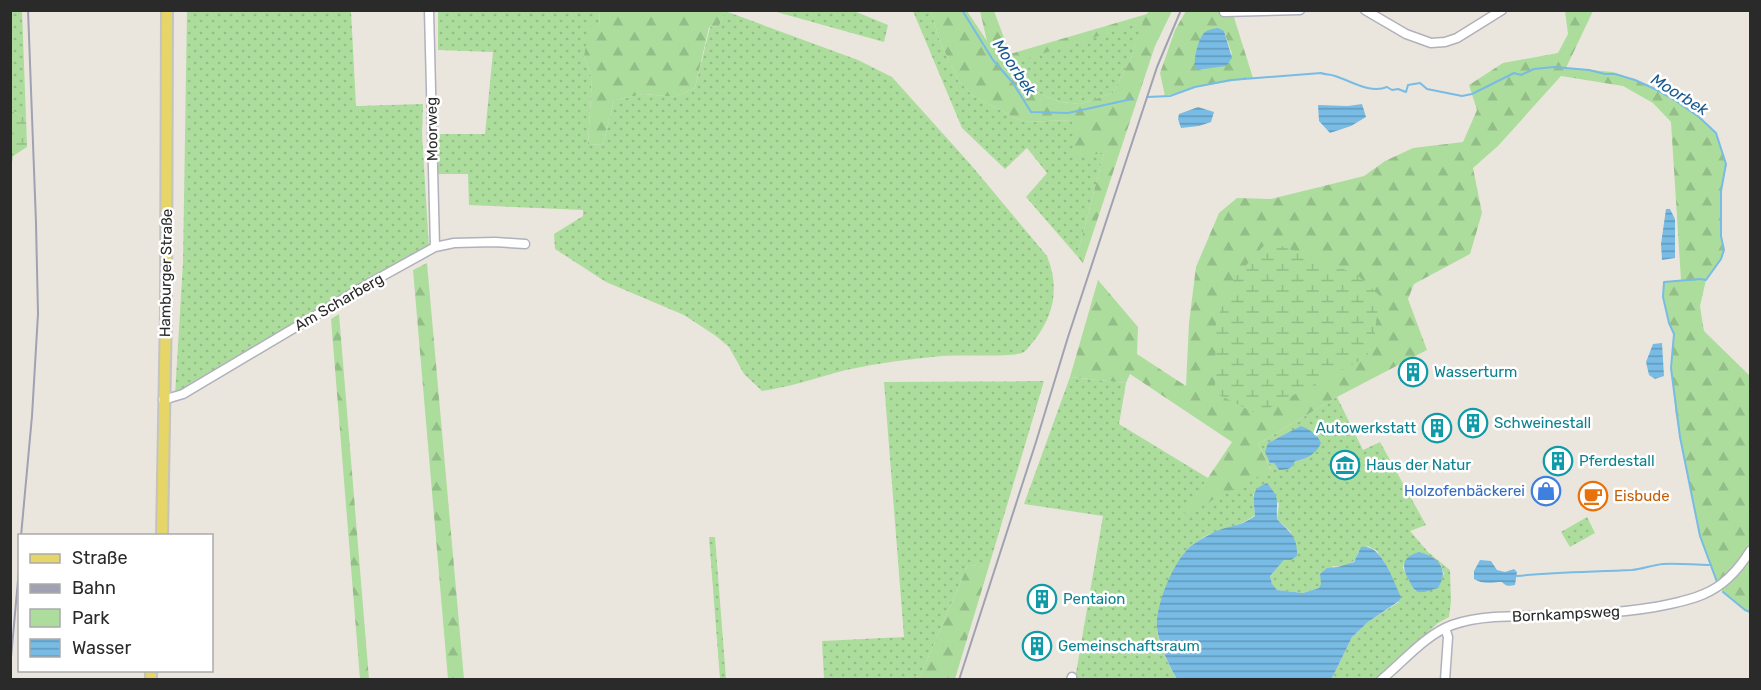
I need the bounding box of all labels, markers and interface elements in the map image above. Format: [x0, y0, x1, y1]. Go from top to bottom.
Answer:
water label: Moorbek [989, 35, 1041, 100]
water label: Moorbek [1648, 69, 1712, 120]
street label: Moorweg [422, 97, 442, 161]
street label: Hamburger Straße [156, 209, 176, 337]
street label: Am Scharberg [291, 269, 387, 335]
building icon: Wasserturm [1397, 356, 1429, 388]
place label: Wasserturm [1434, 363, 1517, 381]
building icon: Schweinestall [1457, 407, 1489, 439]
building icon: Autowerkstatt [1421, 412, 1453, 444]
place label: Schweinestall [1494, 414, 1591, 432]
place label: Autowerkstatt [1316, 419, 1416, 437]
building icon: Pferdestall [1542, 445, 1574, 477]
museum icon: Haus der Natur [1329, 449, 1361, 481]
place label: Pferdestall [1579, 452, 1655, 470]
place label: Haus der Natur [1366, 456, 1471, 474]
shop icon: Holzofenbäckerei [1530, 475, 1562, 507]
cafe icon: Eisbude [1577, 480, 1609, 512]
place label: Holzofenbäckerei [1404, 482, 1525, 500]
place label: Eisbude [1614, 487, 1670, 505]
legend [18, 534, 213, 672]
text: Straße [72, 547, 128, 569]
text: Bahn [72, 577, 116, 599]
building icon: Pentaion [1026, 583, 1058, 615]
place label: Pentaion [1063, 590, 1125, 608]
street label: Bornkampsweg [1512, 602, 1620, 626]
text: Park [72, 607, 110, 629]
building icon: Gemeinschaftsraum [1021, 630, 1053, 662]
text: Wasser [72, 637, 131, 659]
place label: Gemeinschaftsraum [1058, 637, 1200, 655]

